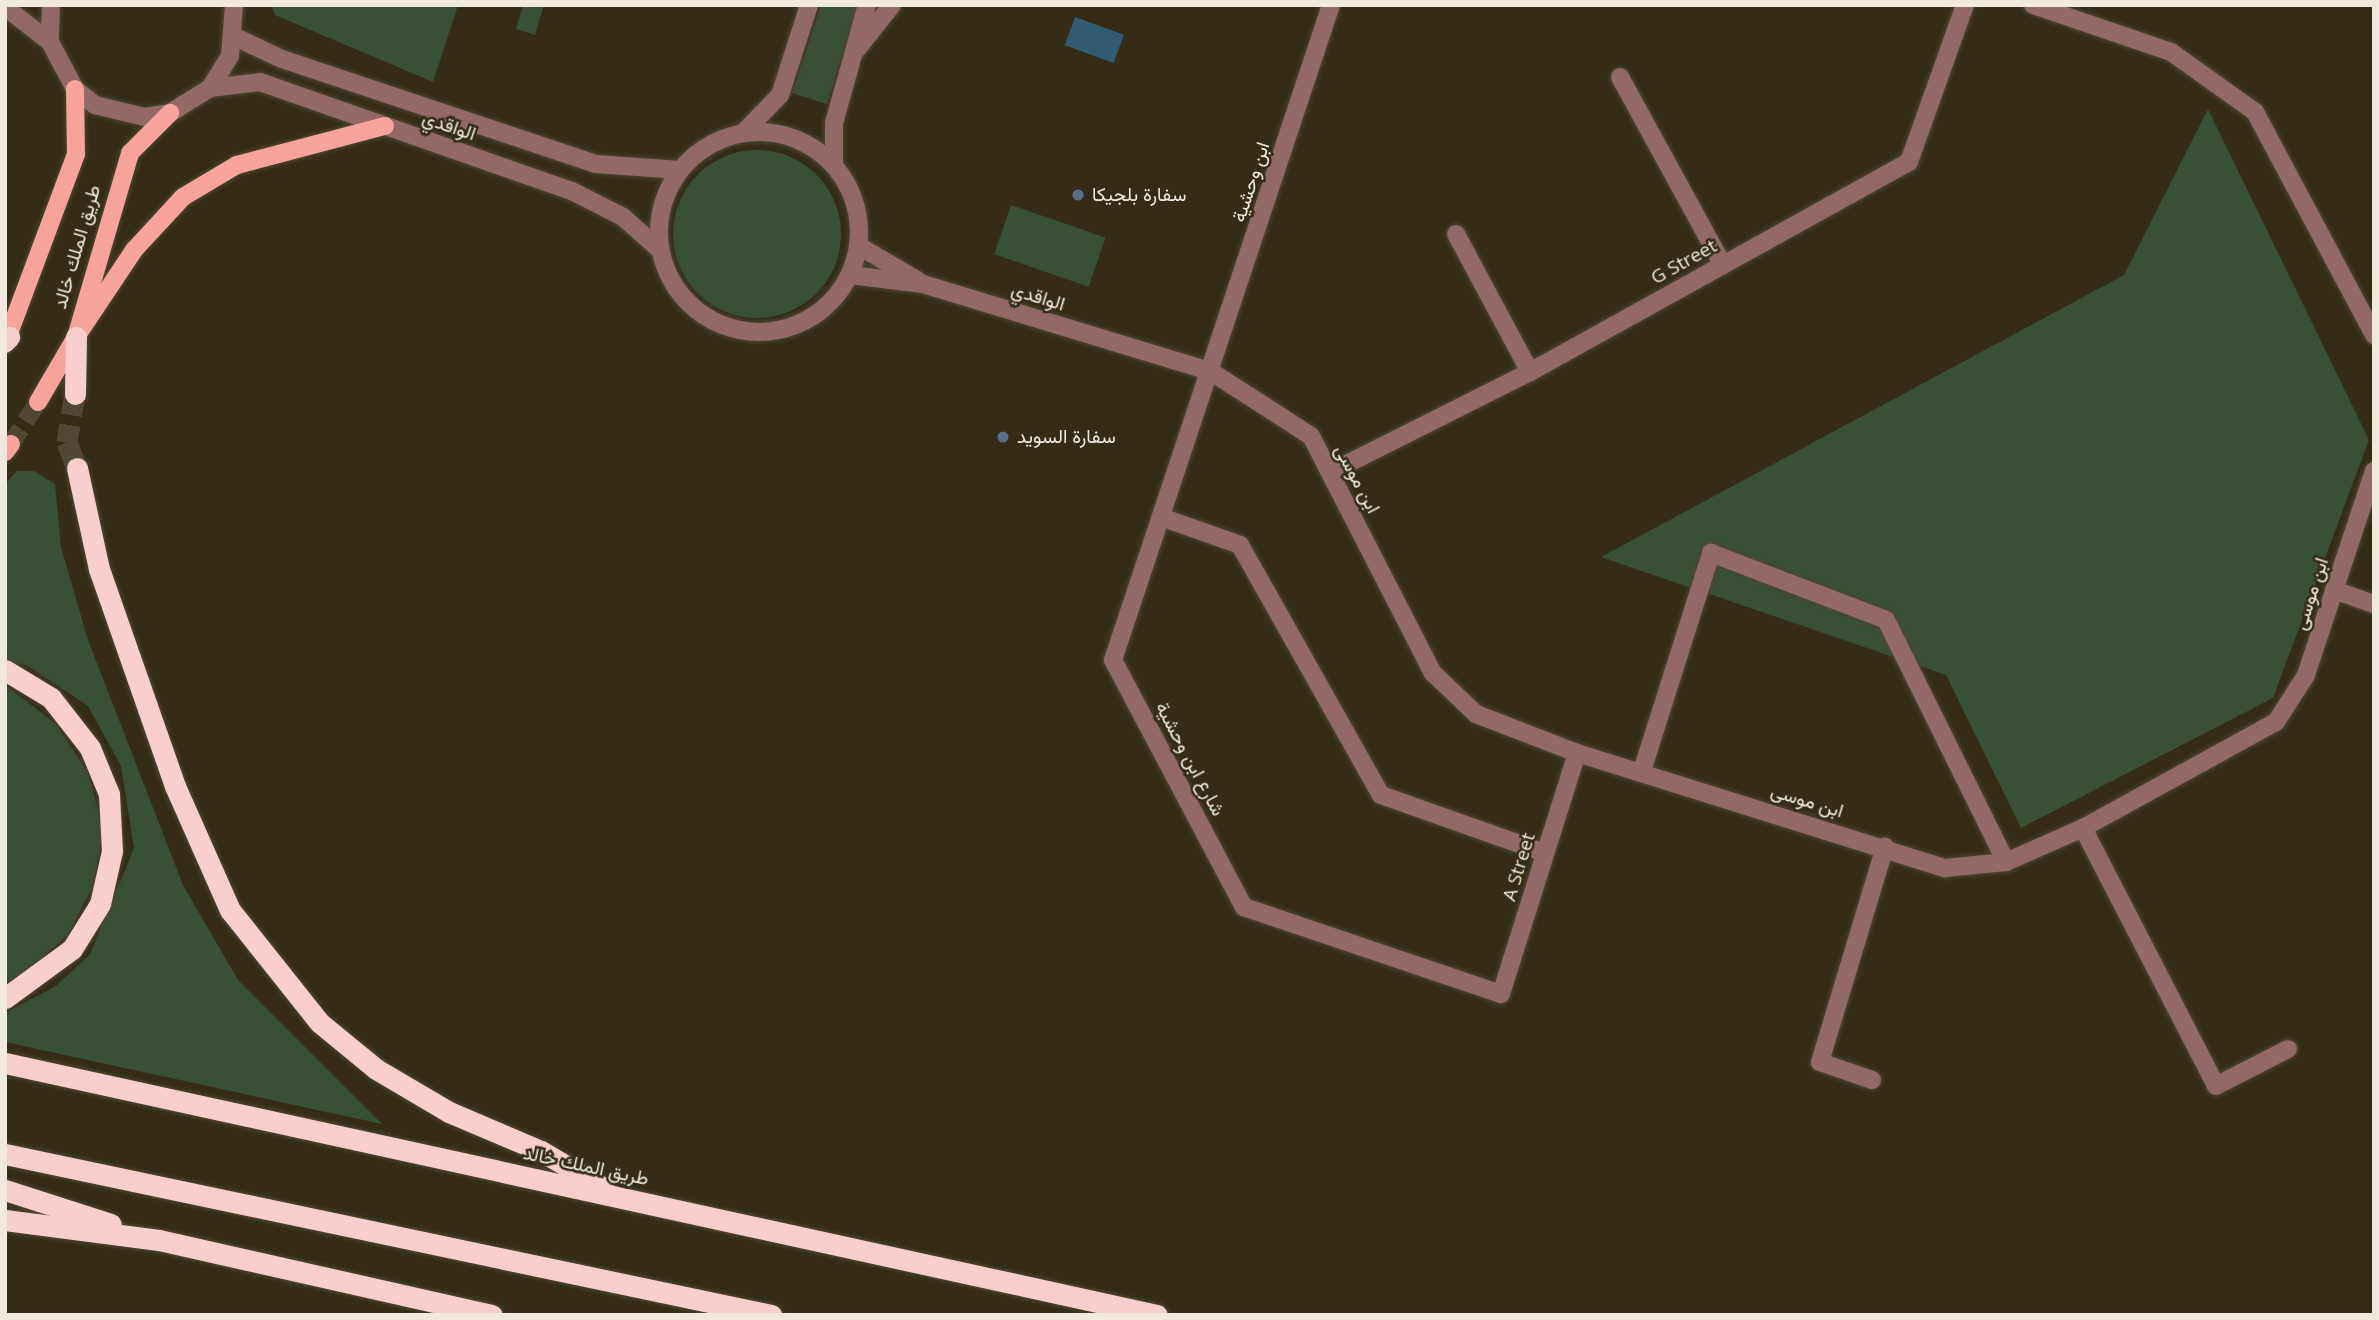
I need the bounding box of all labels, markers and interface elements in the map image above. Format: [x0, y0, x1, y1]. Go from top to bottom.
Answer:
street label: الواقدي [419, 106, 479, 146]
street label: ابن وحشية [1227, 139, 1275, 225]
street label: طريق الملك خالد [48, 183, 106, 311]
place label: سفارة بلجيكا [1092, 184, 1186, 206]
marker: سفارة بلجيكا [1070, 187, 1086, 203]
street label: G Street [1647, 235, 1721, 289]
street label: الواقدي [1008, 278, 1068, 316]
place label: سفارة السويد [1017, 426, 1116, 448]
marker: سفارة السويد [995, 429, 1011, 445]
street label: ابن موسى [1329, 441, 1385, 517]
street label: ابن موسى [2289, 555, 2333, 633]
street label: شارع ابن وحشية [1150, 698, 1230, 820]
street label: ابن موسى [1768, 779, 1846, 823]
street label: A Street [1498, 830, 1540, 904]
street label: طريق الملك خالد [521, 1142, 651, 1190]

